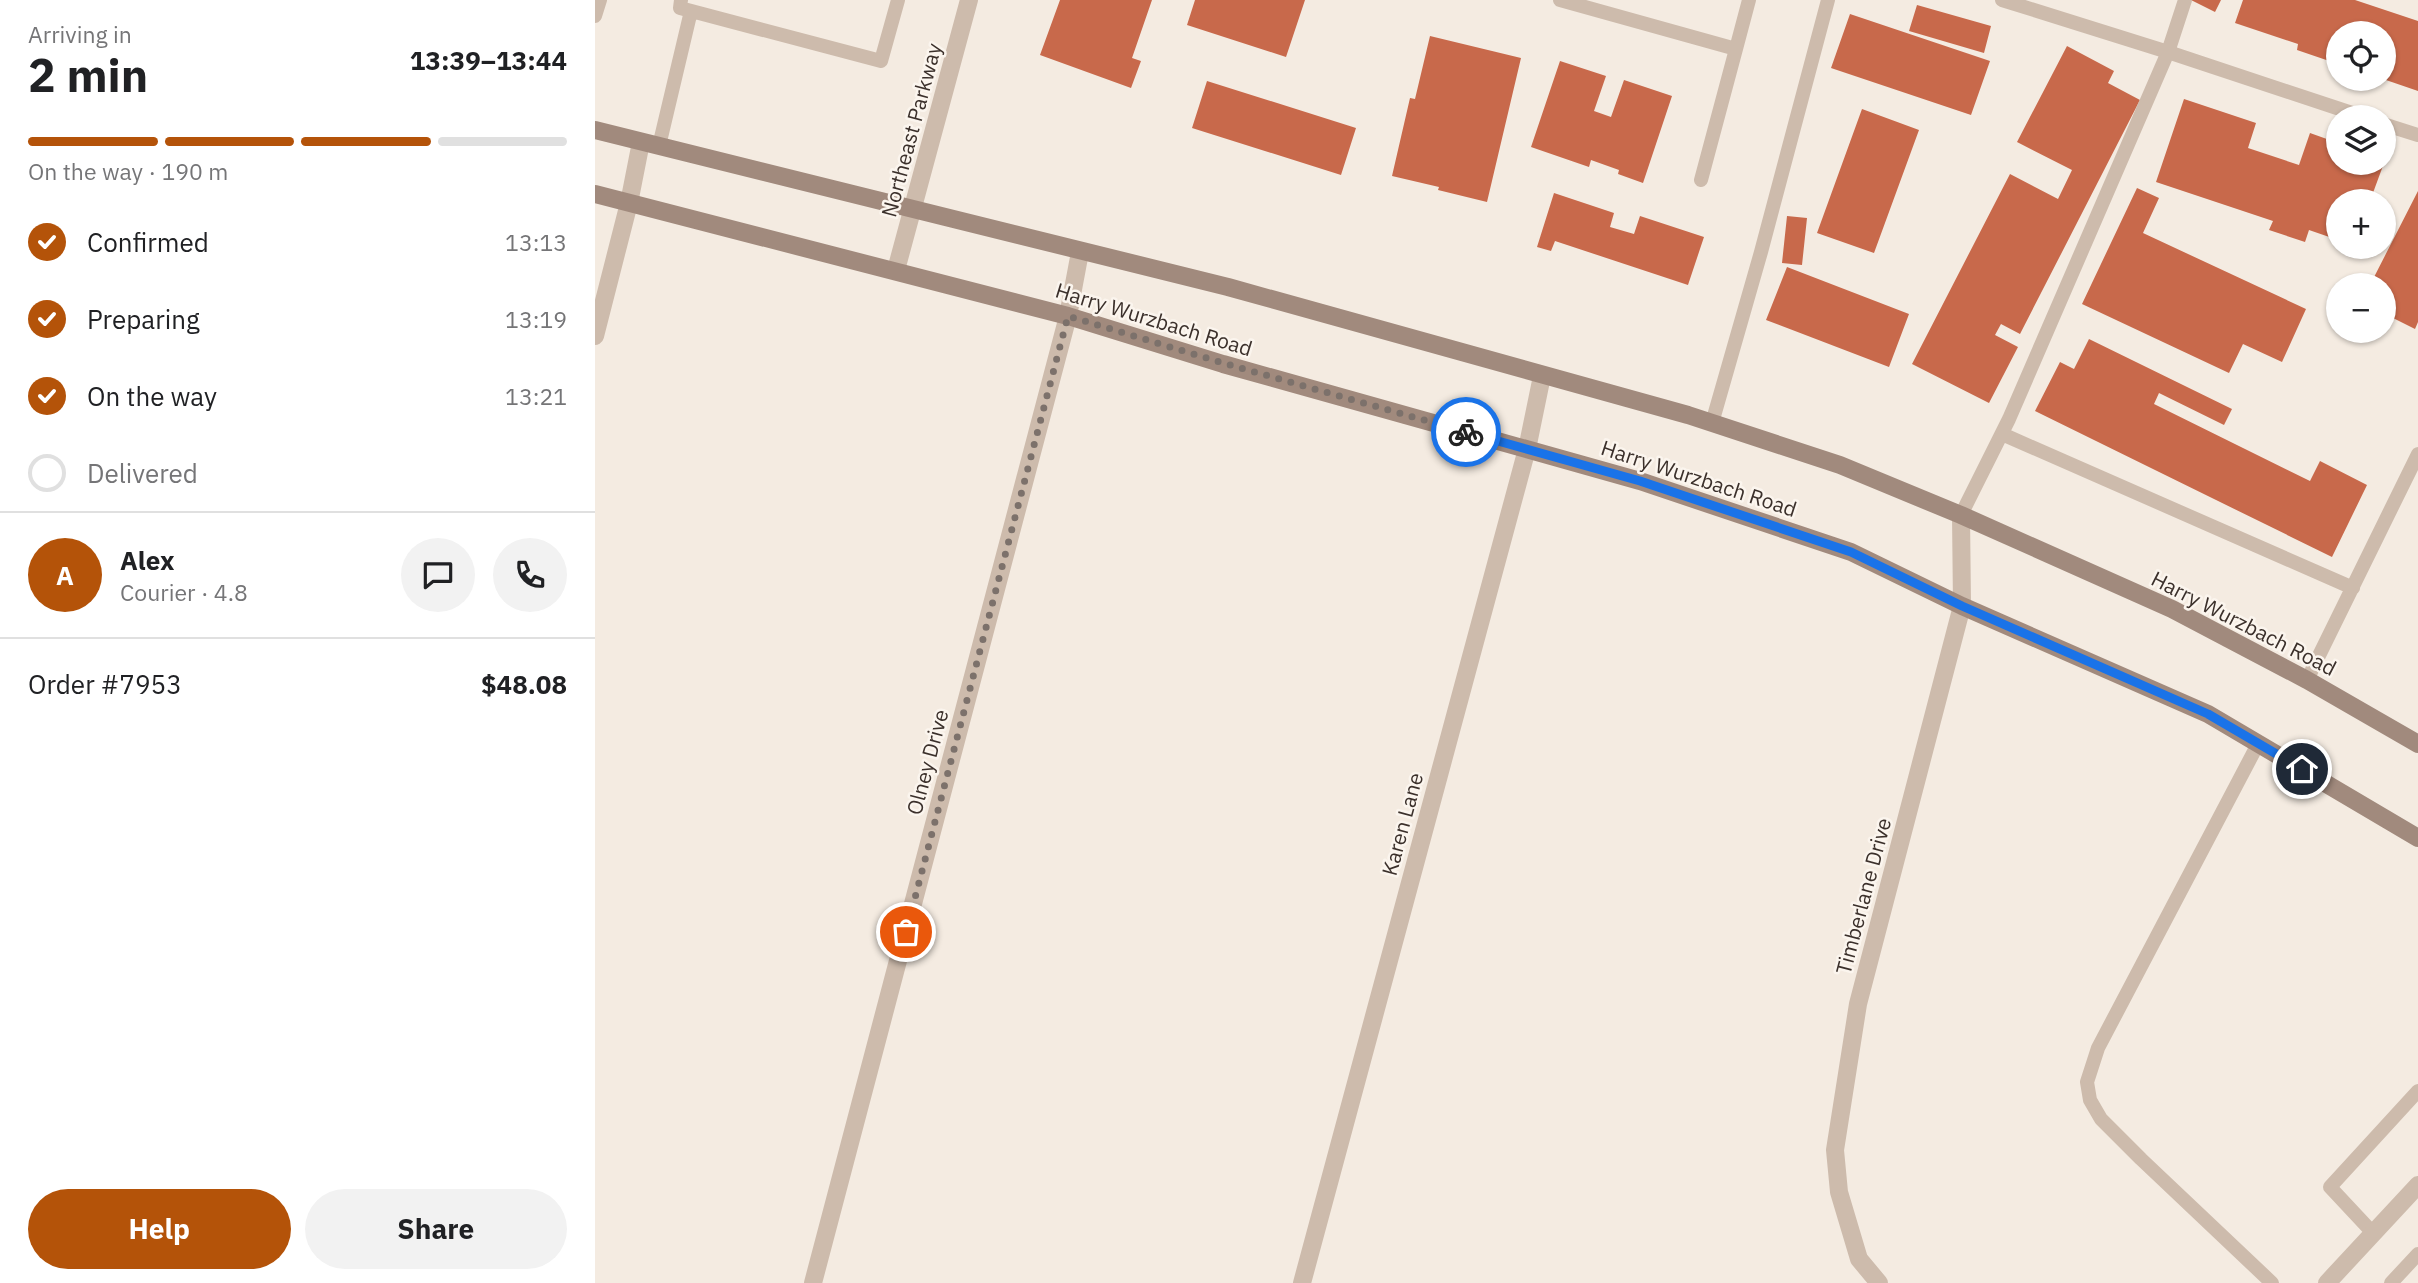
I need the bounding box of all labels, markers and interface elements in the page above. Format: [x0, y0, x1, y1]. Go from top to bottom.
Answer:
text: Arriving in [28, 19, 132, 49]
map controls [2326, 21, 2396, 343]
button: locate [2326, 21, 2396, 91]
street label: Northeast Parkway [874, 39, 948, 220]
text: 13:39–13:44 [410, 43, 567, 77]
text: 2 min [28, 45, 148, 105]
button: layers [2326, 105, 2396, 175]
text: On the way · 190 m [28, 156, 228, 186]
button: + [2326, 189, 2396, 259]
icon: check [28, 223, 66, 261]
text: Confirmed [87, 225, 209, 259]
text: 13:13 [505, 227, 567, 257]
button: − [2326, 273, 2396, 343]
street label: Harry Wurzbach Road [1052, 276, 1256, 362]
icon: check [28, 300, 66, 338]
text: Preparing [87, 302, 200, 336]
text: 13:19 [505, 304, 567, 334]
icon: check [28, 377, 66, 415]
text: On the way [87, 379, 217, 413]
text: 13:21 [505, 381, 567, 411]
courier [1431, 397, 1501, 467]
icon: bike [1447, 413, 1485, 451]
street label: Harry Wurzbach Road [1598, 433, 1800, 523]
text: Delivered [87, 456, 198, 490]
button: chat [401, 538, 475, 612]
button: phone [493, 538, 567, 612]
text: Alex [120, 543, 174, 577]
text: A [56, 558, 74, 592]
street label: Harry Wurzbach Road [2147, 564, 2341, 682]
text: Courier · 4.8 [120, 577, 248, 607]
text: Order #7953 [28, 667, 182, 701]
text: $48.08 [481, 667, 567, 701]
street label: Olney Drive [899, 706, 955, 818]
pin [2272, 739, 2332, 799]
icon: home [2283, 750, 2321, 788]
street label: Karen Lane [1375, 769, 1429, 879]
street label: Timberlane Drive [1829, 815, 1897, 977]
pin [876, 902, 936, 962]
icon: bag [887, 913, 925, 951]
button: Help [28, 1189, 291, 1269]
button: Share [305, 1189, 567, 1269]

